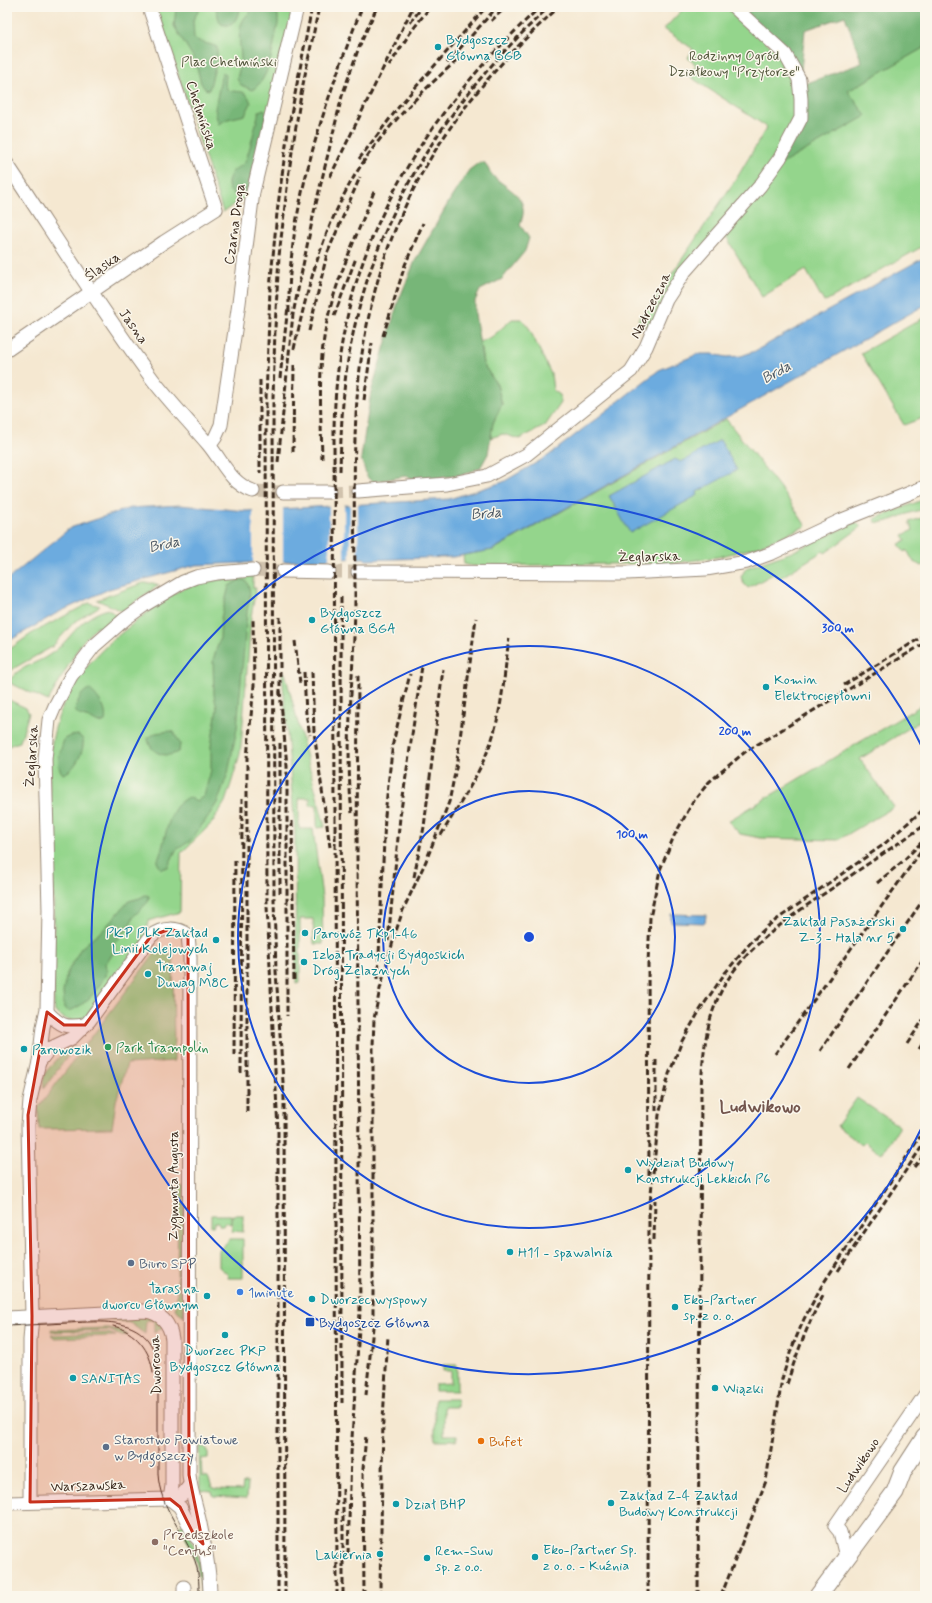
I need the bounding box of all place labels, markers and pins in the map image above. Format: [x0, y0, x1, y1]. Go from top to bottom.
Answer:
place label: Bydgoszcz Główna BGB [446, 31, 522, 65]
marker: Bydgoszcz Główna BGB [433, 42, 443, 52]
place label: Bydgoszcz Główna BGA [320, 604, 396, 638]
marker: Bydgoszcz Główna BGA [307, 615, 317, 625]
place label: Komin Elektrociepłowni [774, 671, 871, 705]
marker: Komin Elektrociepłowni [761, 682, 771, 692]
place label: Zakład Pasażerski Z-3 - Hala nr 5 [782, 913, 895, 947]
place label: PKP PLK Zakład Linii Kolejowych [106, 924, 208, 958]
marker: Zakład Pasażerski Z-3 - Hala nr 5 [898, 924, 908, 934]
place label: Parowóz TKp1-46 [313, 925, 418, 943]
marker: Parowóz TKp1-46 [300, 928, 310, 938]
centre of rings [522, 930, 536, 944]
marker: PKP PLK Zakład Linii Kolejowych [211, 935, 221, 945]
place label: Izba Tradycji Bydgoskich Dróg Żelaznych [312, 946, 465, 980]
marker: Izba Tradycji Bydgoskich Dróg Żelaznych [299, 957, 309, 967]
place label: Tramwaj Duwag M8C [156, 958, 229, 993]
marker: Tramwaj Duwag M8C [143, 969, 153, 979]
place label: Park Trampolin [116, 1039, 209, 1057]
place label: Parowozik [32, 1041, 92, 1059]
marker: Park Trampolin [103, 1042, 113, 1052]
marker: Parowozik [19, 1044, 29, 1054]
place label: Wydział Budowy Konstrukcji Lekkich P6 [636, 1154, 771, 1188]
marker: Wydział Budowy Konstrukcji Lekkich P6 [623, 1165, 633, 1175]
place label: H11 - spawalnia [518, 1244, 613, 1262]
marker: H11 - spawalnia [505, 1247, 515, 1257]
place label: Biuro SPP [139, 1255, 196, 1273]
marker: Biuro SPP [126, 1258, 136, 1268]
place label: Taras na dworcu Głównym [102, 1280, 200, 1314]
place label: 1minute [248, 1284, 295, 1302]
marker: 1minute [235, 1287, 245, 1297]
marker: Taras na dworcu Głównym [202, 1291, 212, 1301]
place label: Dworzec wyspowy [320, 1291, 427, 1309]
place label: Eko-Partner sp. z o. o. [683, 1291, 757, 1325]
marker: Dworzec wyspowy [307, 1294, 317, 1304]
marker: Eko-Partner sp. z o. o. [670, 1302, 680, 1312]
place label: Bydgoszcz Główna [319, 1314, 430, 1332]
marker: Bydgoszcz Główna [304, 1316, 316, 1328]
marker: Dworzec PKP Bydgoszcz Główna [220, 1330, 230, 1340]
place label: Dworzec PKP Bydgoszcz Główna [170, 1342, 280, 1376]
place label: SANITAS [81, 1370, 141, 1388]
marker: SANITAS [68, 1373, 78, 1383]
place label: Wiązki [723, 1380, 764, 1398]
marker: Wiązki [710, 1383, 720, 1393]
place label: Starostwo Powiatowe w Bydgoszczy [114, 1431, 239, 1467]
place label: Bufet [489, 1433, 524, 1451]
marker: Bufet [476, 1436, 486, 1446]
marker: Starostwo Powiatowe w Bydgoszczy [101, 1442, 111, 1452]
place label: Zakład Z-4 Zakład Budowy Konstrukcji [619, 1487, 738, 1521]
place label: Dział BHP [404, 1496, 466, 1514]
marker: Zakład Z-4 Zakład Budowy Konstrukcji [606, 1498, 616, 1508]
marker: Dział BHP [391, 1499, 401, 1509]
place label: Przedszkole "Centuś" [163, 1526, 234, 1560]
marker: Przedszkole "Centuś" [150, 1537, 160, 1547]
place label: Eko-Partner Sp. z o. o. - Kuźnia [543, 1541, 637, 1575]
place label: Rem-Suw sp. z o.o. [435, 1542, 493, 1576]
place label: Lakiernia [315, 1546, 372, 1564]
marker: Lakiernia [375, 1549, 385, 1559]
marker: Eko-Partner Sp. z o. o. - Kuźnia [530, 1552, 540, 1562]
marker: Rem-Suw sp. z o.o. [422, 1553, 432, 1563]

